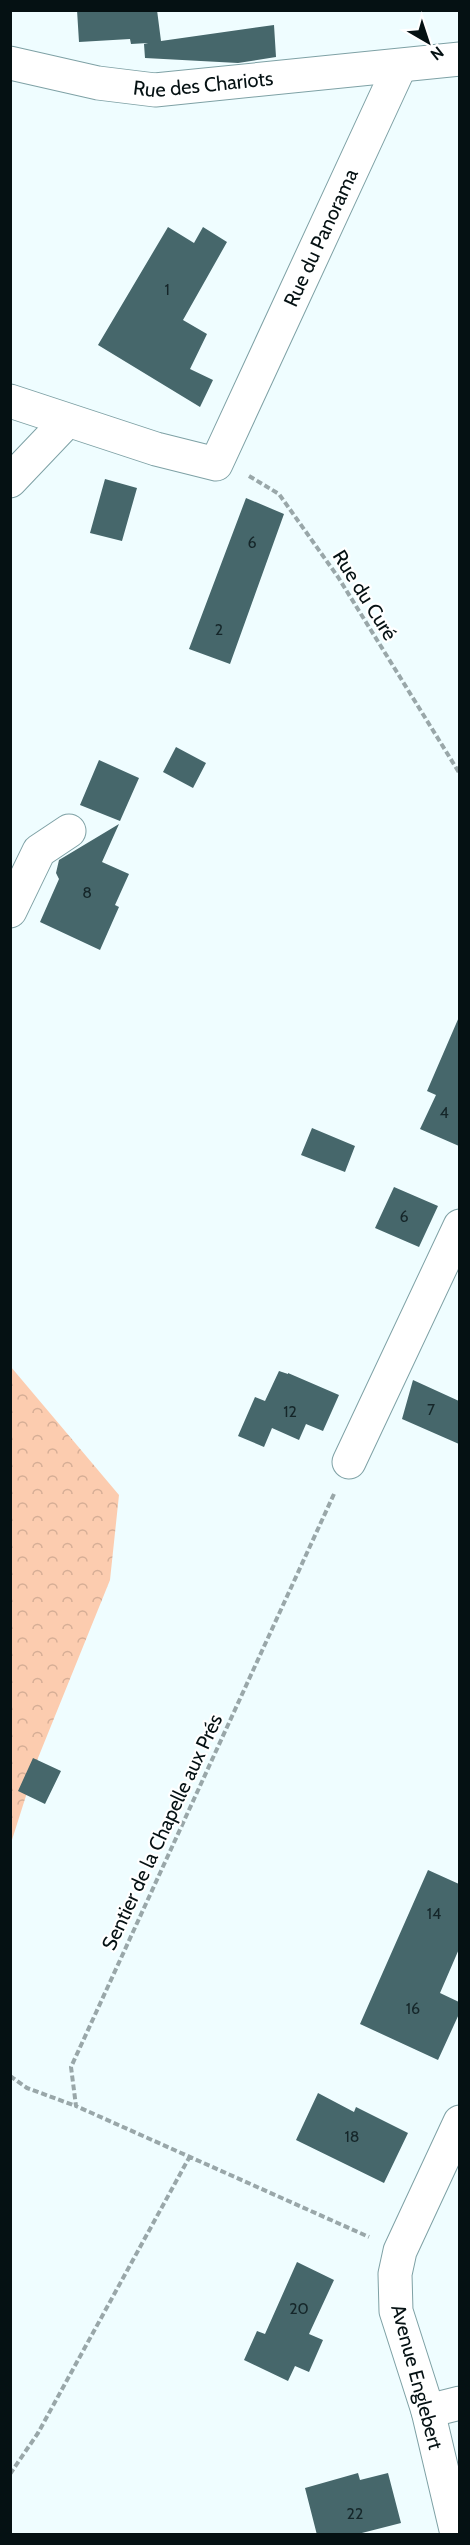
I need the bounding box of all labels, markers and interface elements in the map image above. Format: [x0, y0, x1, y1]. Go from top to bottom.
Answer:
north arrow [398, 12, 458, 72]
text: N [427, 42, 447, 64]
street label: Rue des Chariots [132, 66, 274, 102]
street label: Rue du Panorama [279, 165, 363, 310]
house number: 1 [164, 280, 170, 299]
house number: 6 [247, 533, 257, 552]
street label: Rue du Curé [328, 545, 402, 645]
house number: 2 [215, 620, 223, 639]
house number: 8 [82, 883, 92, 902]
house number: 4 [439, 1103, 449, 1122]
house number: 6 [399, 1207, 409, 1226]
house number: 7 [427, 1400, 435, 1419]
house number: 12 [283, 1402, 297, 1421]
street label: Sentier de la Chapelle aux Prés [97, 1710, 227, 1954]
house number: 14 [427, 1904, 441, 1923]
house number: 16 [406, 1999, 420, 2018]
house number: 18 [345, 2127, 359, 2146]
house number: 20 [289, 2299, 309, 2318]
street label: Avenue Englebert [386, 2302, 448, 2452]
house number: 22 [347, 2504, 363, 2523]

